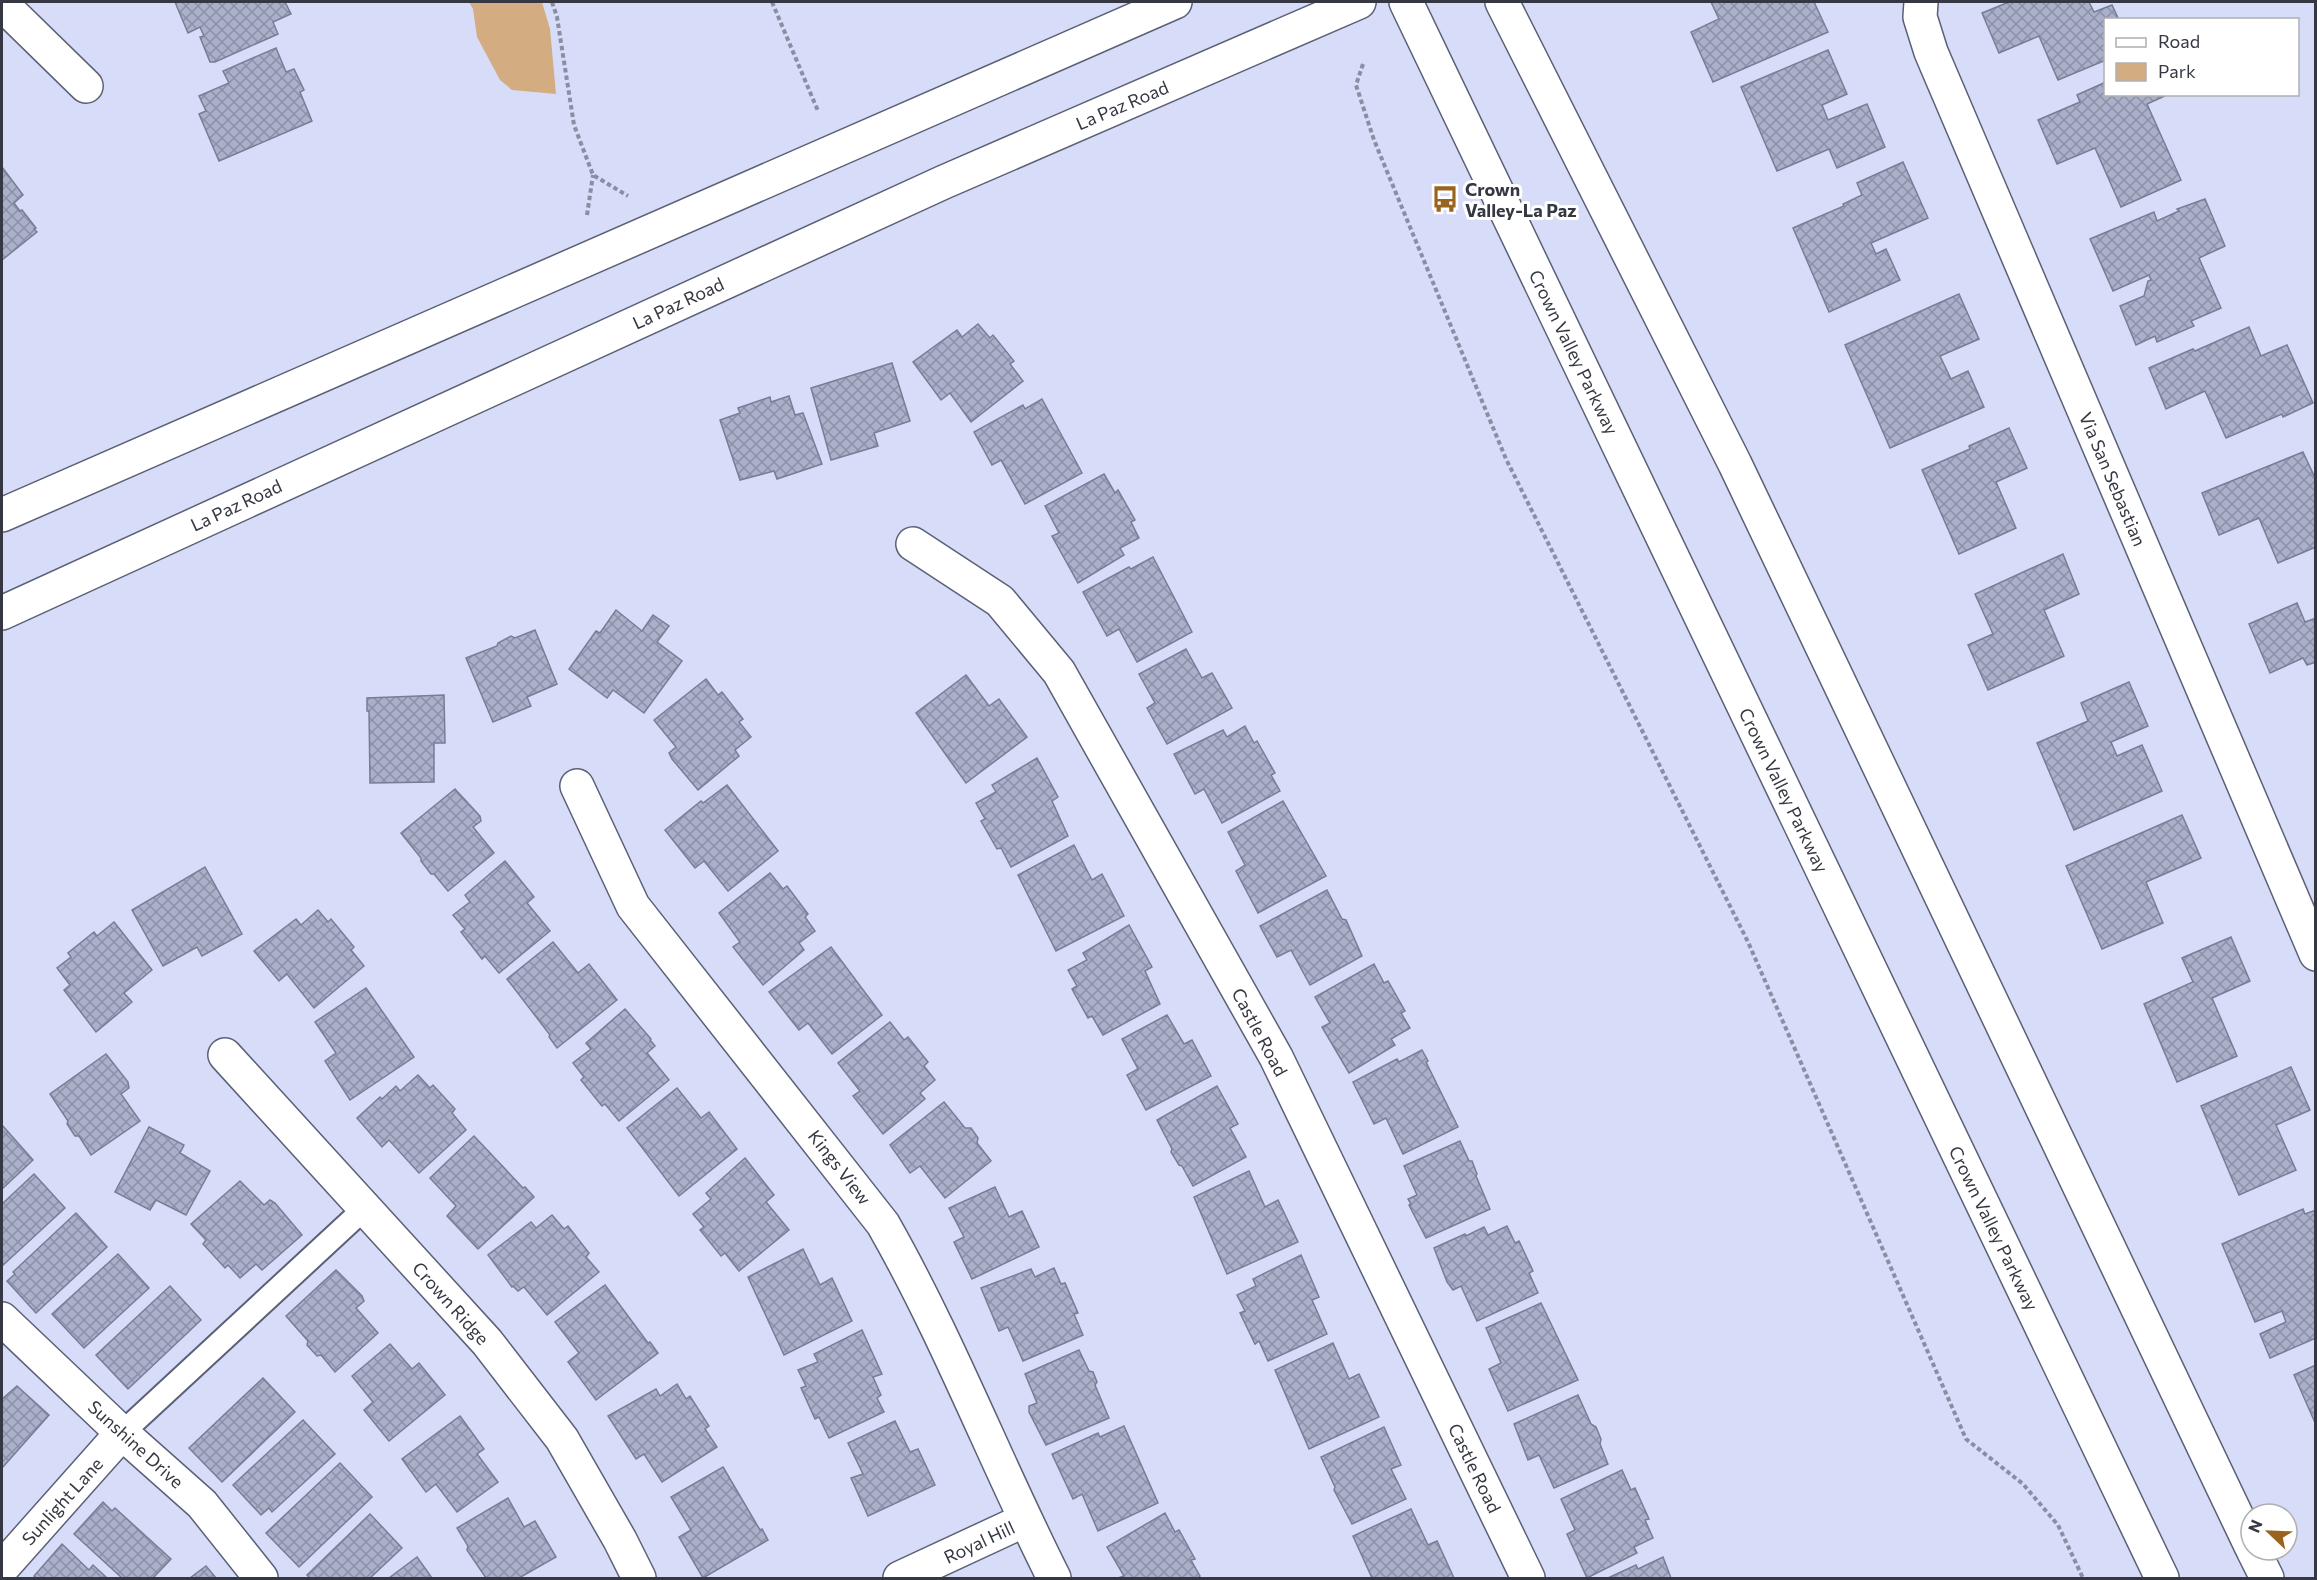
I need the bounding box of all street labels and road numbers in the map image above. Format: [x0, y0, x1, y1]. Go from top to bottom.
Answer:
street label: La Paz Road [1072, 76, 1172, 134]
street label: Crown Valley Parkway [1525, 266, 1623, 438]
street label: La Paz Road [629, 272, 727, 334]
street label: Via San Sebastian [2075, 409, 2151, 549]
street label: La Paz Road [187, 474, 285, 536]
street label: Crown Valley Parkway [1735, 704, 1833, 876]
street label: Castle Road [1228, 984, 1292, 1080]
street label: Kings View [804, 1125, 876, 1209]
street label: Crown Valley Parkway [1945, 1142, 2043, 1314]
street label: Crown Ridge [408, 1257, 494, 1349]
street label: Sunshine Drive [84, 1395, 188, 1493]
street label: Castle Road [1444, 1420, 1506, 1516]
street label: Sunlight Lane [17, 1453, 107, 1549]
street label: Royal Hill [940, 1516, 1018, 1568]

